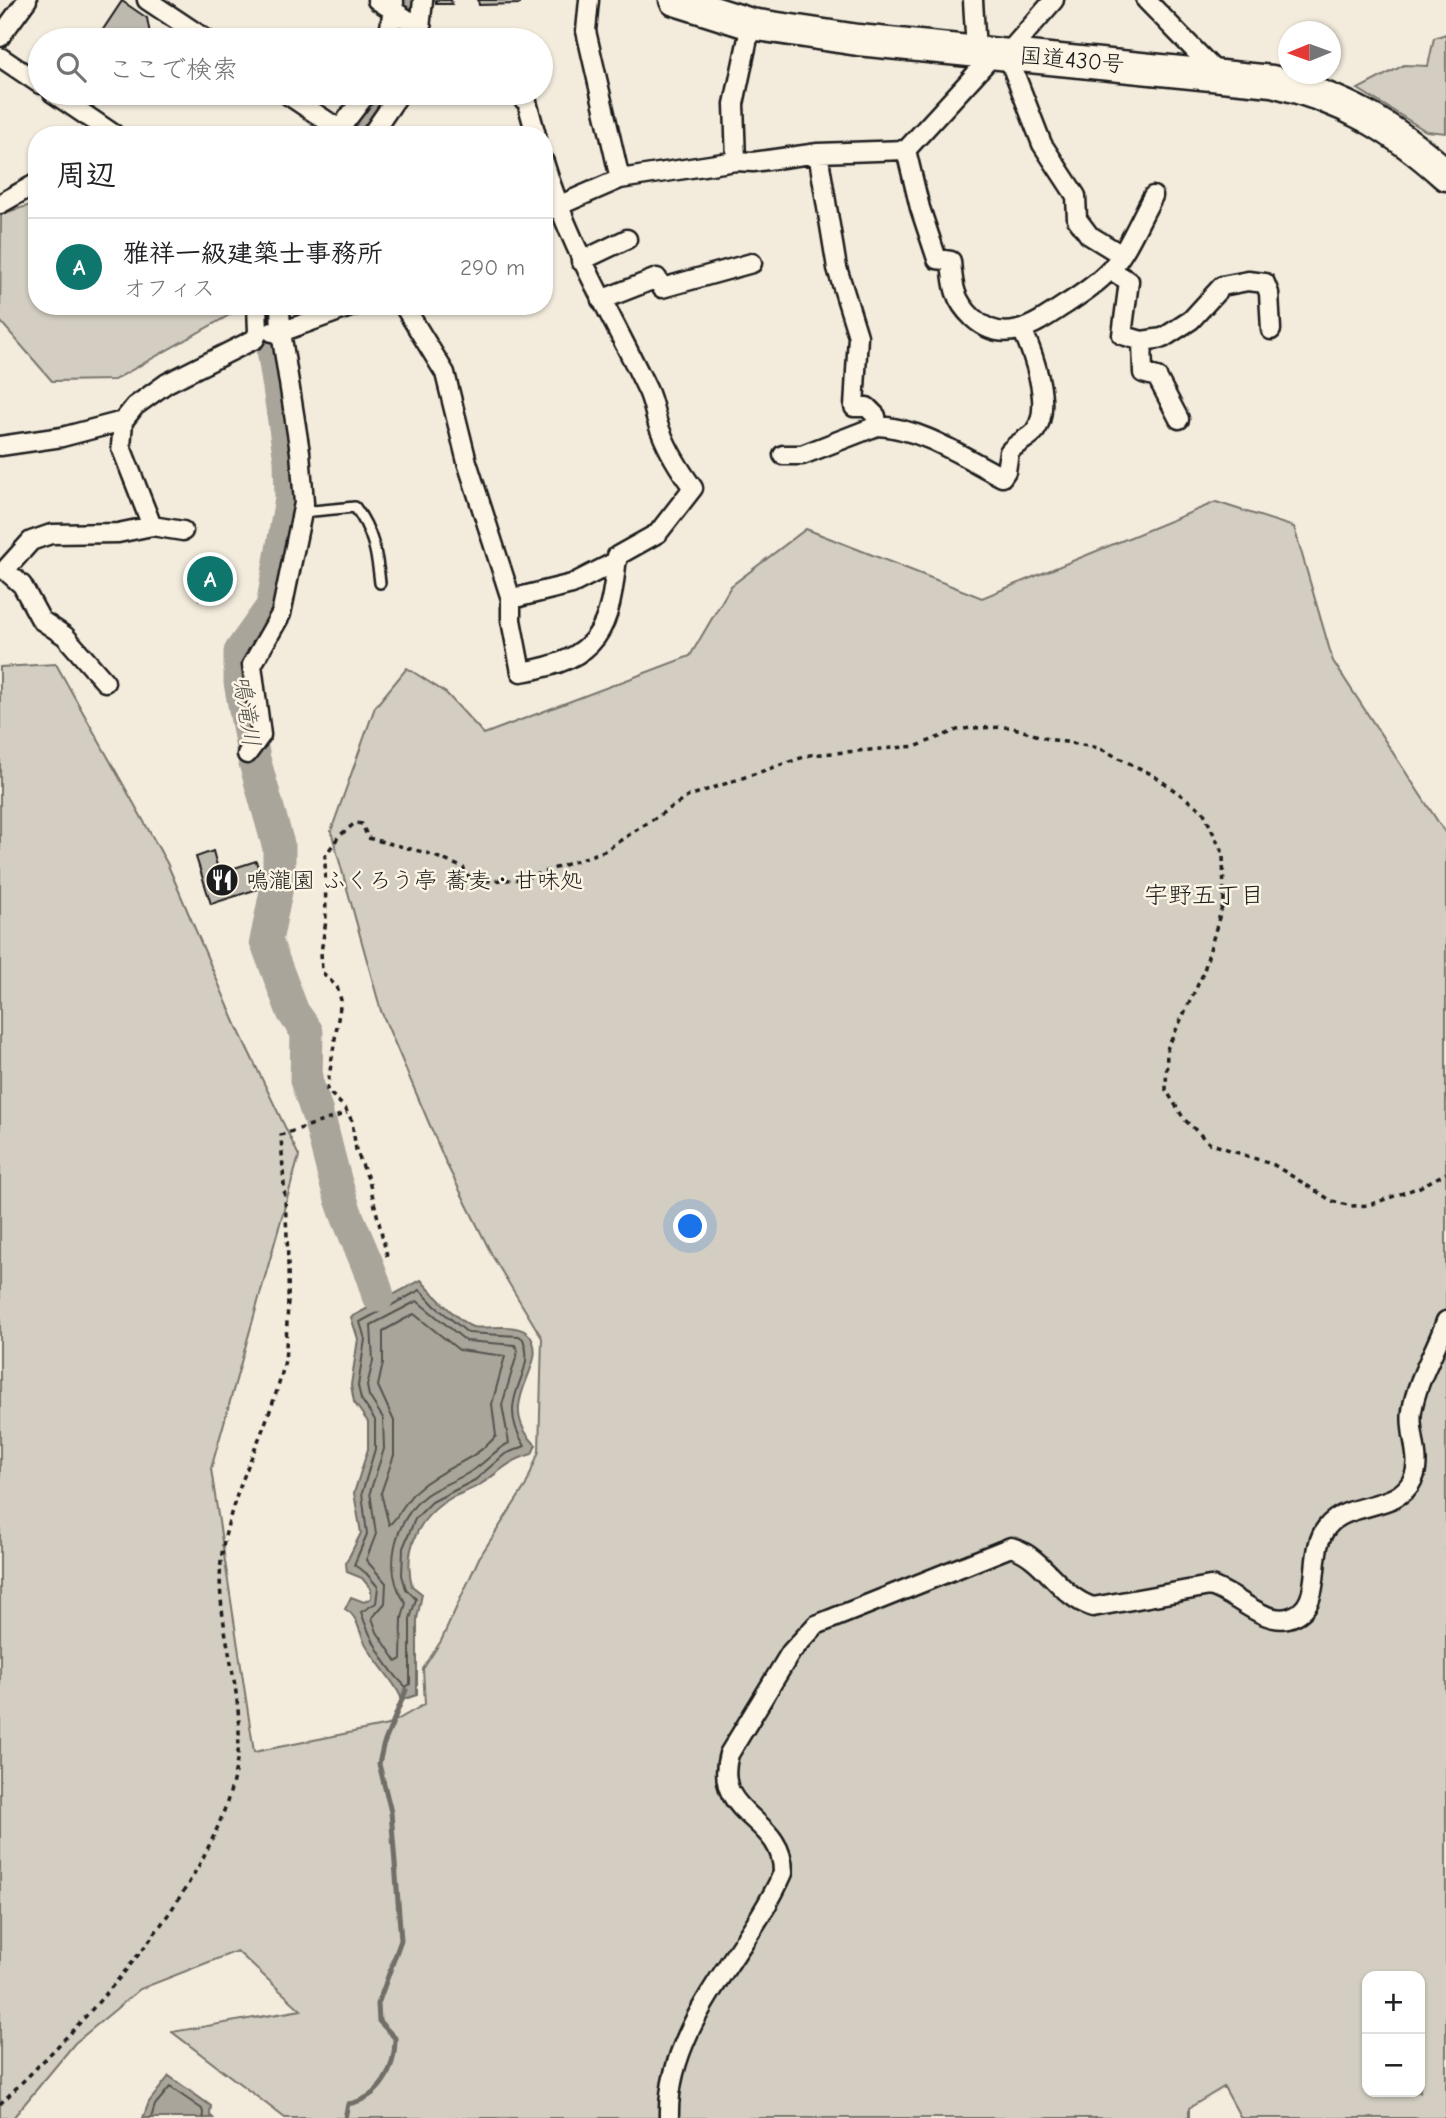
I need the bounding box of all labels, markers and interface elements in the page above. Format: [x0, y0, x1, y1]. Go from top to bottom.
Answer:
north arrow [1278, 21, 1341, 84]
search box [28, 28, 553, 105]
street label: 国道430号 [1018, 42, 1126, 78]
icon: search [52, 48, 90, 86]
text: ここで検索 [108, 55, 238, 85]
text: 周辺 [56, 158, 116, 193]
text: 雅祥一級建築士事務所 [123, 239, 383, 269]
text: A [73, 254, 85, 281]
text: 290 m [460, 254, 525, 281]
text: オフィス [123, 275, 215, 302]
pin: A [187, 553, 233, 605]
water label: 鳴滝川 [228, 673, 266, 749]
restaurant icon: 鳴瀧園 ふくろう亭 蕎麦・甘味処 [203, 861, 241, 899]
place label: 鳴瀧園 ふくろう亭 蕎麦・甘味処 [246, 867, 583, 894]
district label: 宇野五丁目 [1144, 881, 1264, 909]
your location [673, 1209, 707, 1243]
map controls [1362, 1971, 1425, 2097]
button: + [1362, 1971, 1425, 2034]
button: − [1362, 2034, 1425, 2097]

